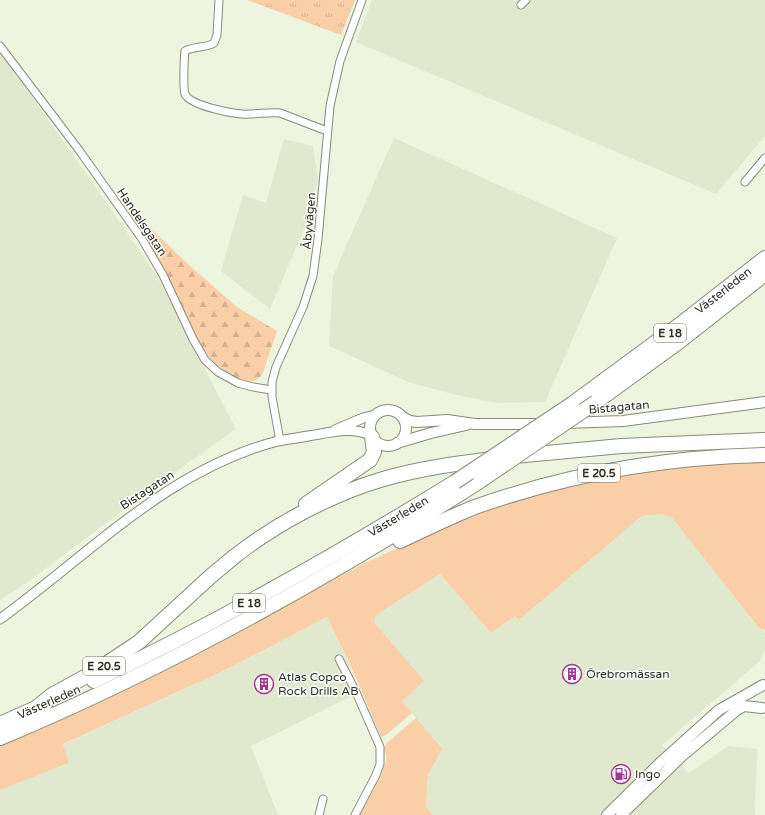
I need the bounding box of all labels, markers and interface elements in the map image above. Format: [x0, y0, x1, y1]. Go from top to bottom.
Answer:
street label: Handelsgatan [114, 185, 170, 259]
street label: Åbyvägen [300, 192, 318, 250]
street label: Västerleden [692, 264, 754, 317]
road number: E 18 [654, 324, 686, 342]
street label: Bistagatan [588, 397, 650, 417]
road number: E 20.5 [578, 464, 620, 482]
street label: Bistagatan [118, 468, 176, 512]
street label: Västerleden [366, 493, 431, 540]
road number: E 18 [233, 594, 265, 612]
road number: E 20.5 [83, 657, 125, 675]
building icon: Örebromässan [561, 663, 583, 685]
place label: Örebromässan [586, 667, 669, 681]
place label: Atlas Copco Rock Drills AB [278, 670, 359, 698]
building icon: Atlas Copco Rock Drills AB [253, 673, 275, 695]
street label: Västerleden [15, 682, 83, 722]
fuel station icon: Ingo [610, 763, 632, 785]
place label: Ingo [635, 767, 660, 781]

